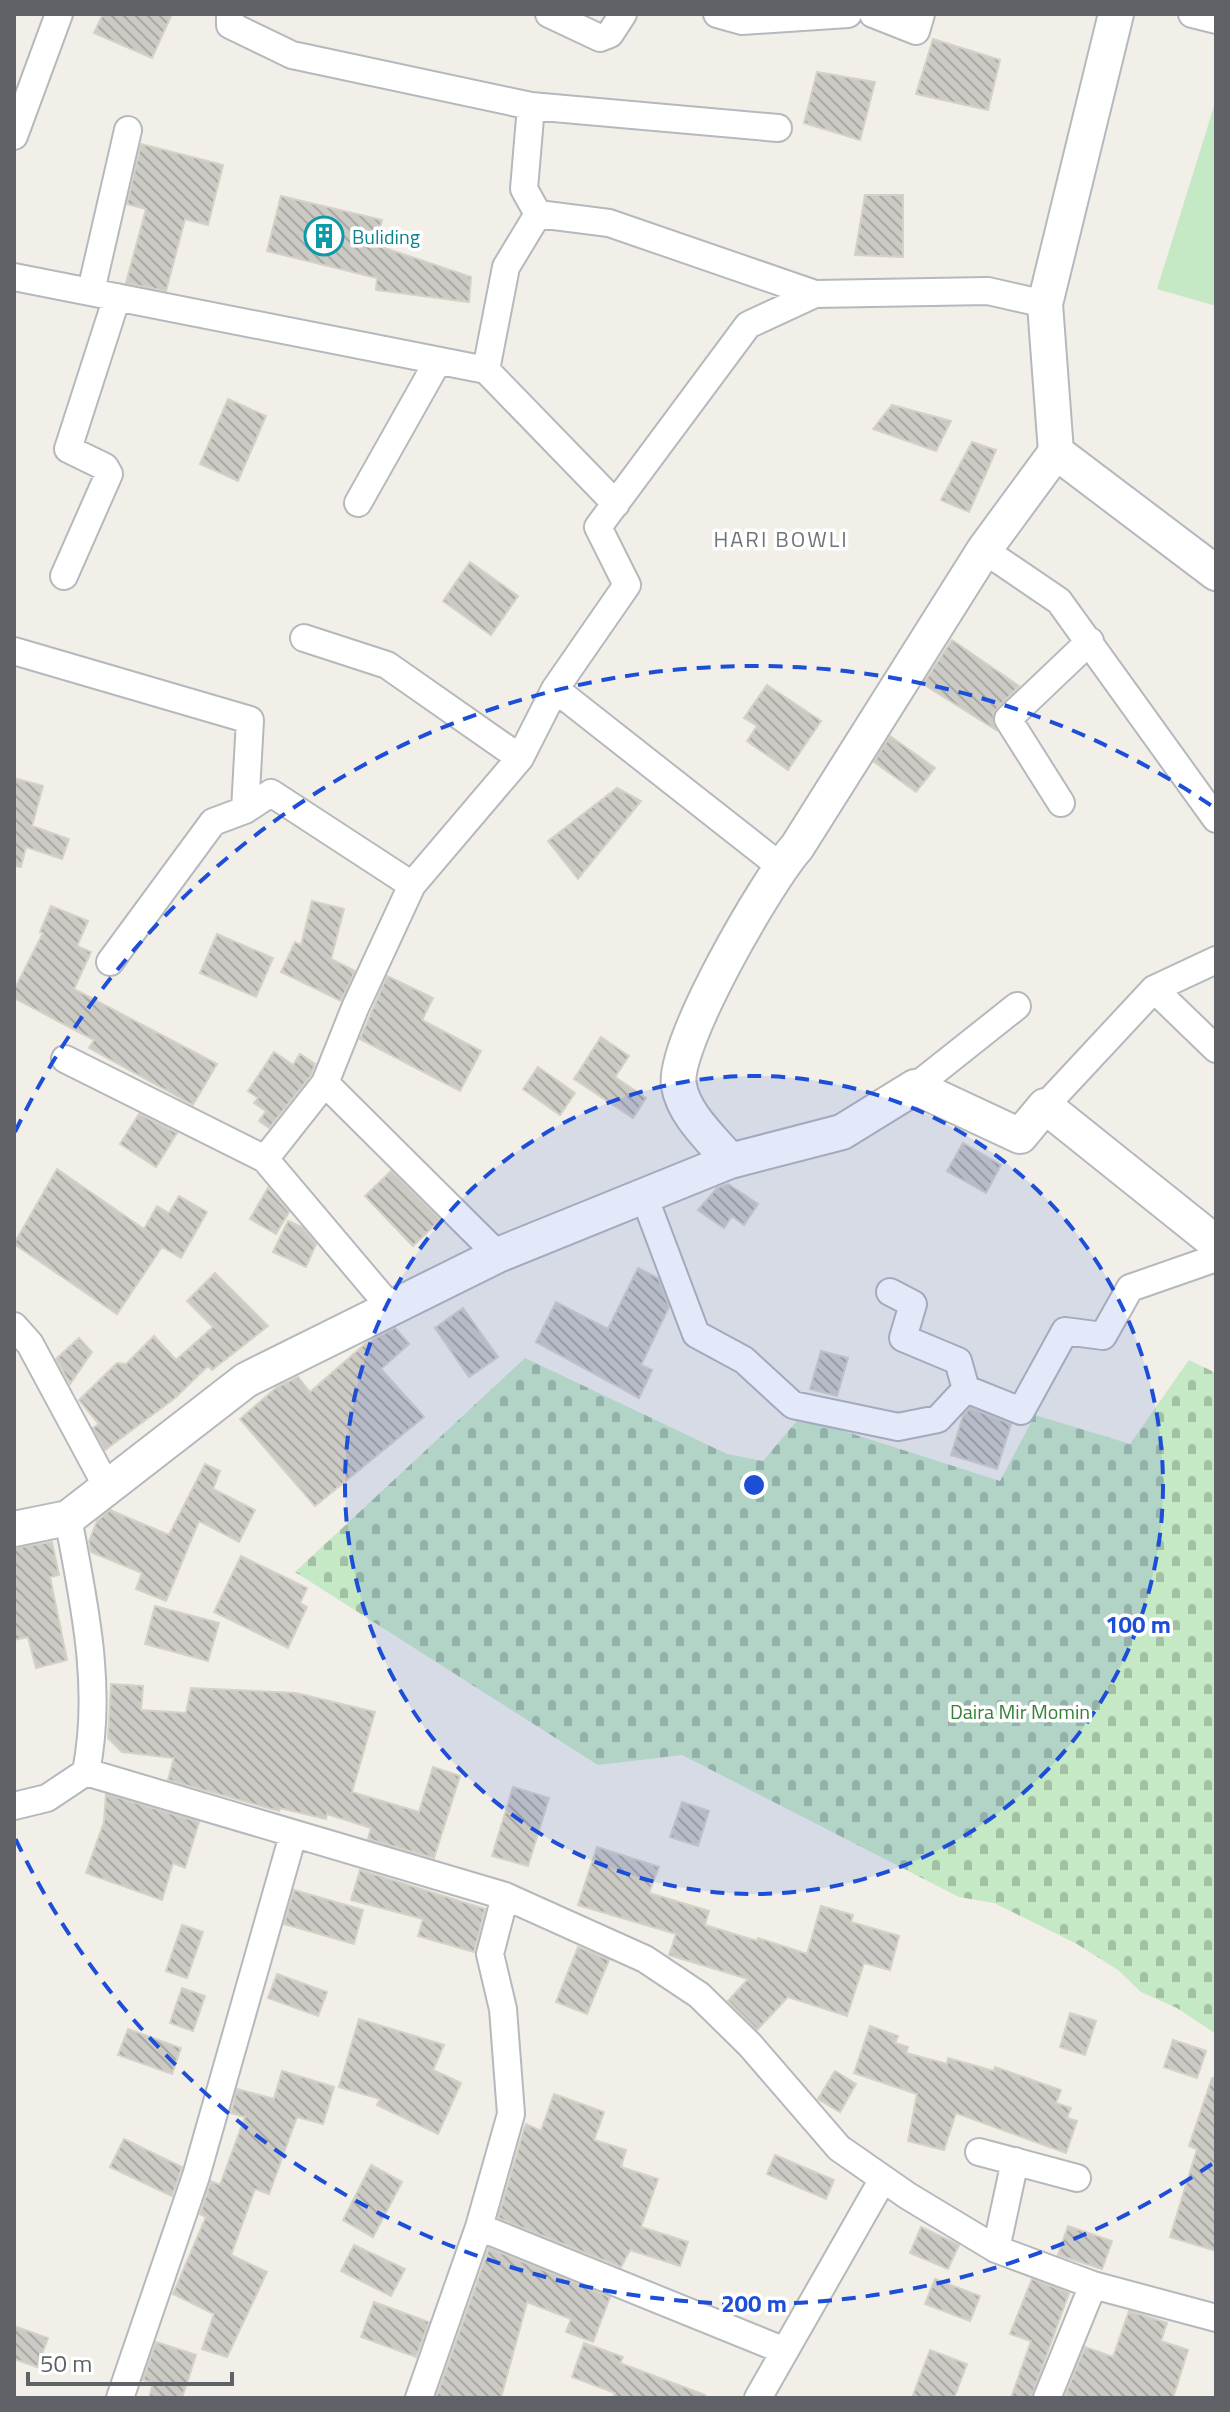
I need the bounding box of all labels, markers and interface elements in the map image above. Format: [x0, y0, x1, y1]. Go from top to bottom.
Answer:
building icon: Buliding [303, 215, 345, 257]
place label: Buliding [352, 221, 420, 252]
district label: HARI BOWLI [713, 522, 849, 556]
centre of rings [740, 1471, 768, 1499]
text: 100 m [1105, 1606, 1171, 1642]
park label: Daira Mir Momin [950, 1696, 1090, 1727]
text: 200 m [721, 2285, 787, 2321]
scale bar [28, 2336, 232, 2386]
text: 50 m [40, 2345, 92, 2381]

